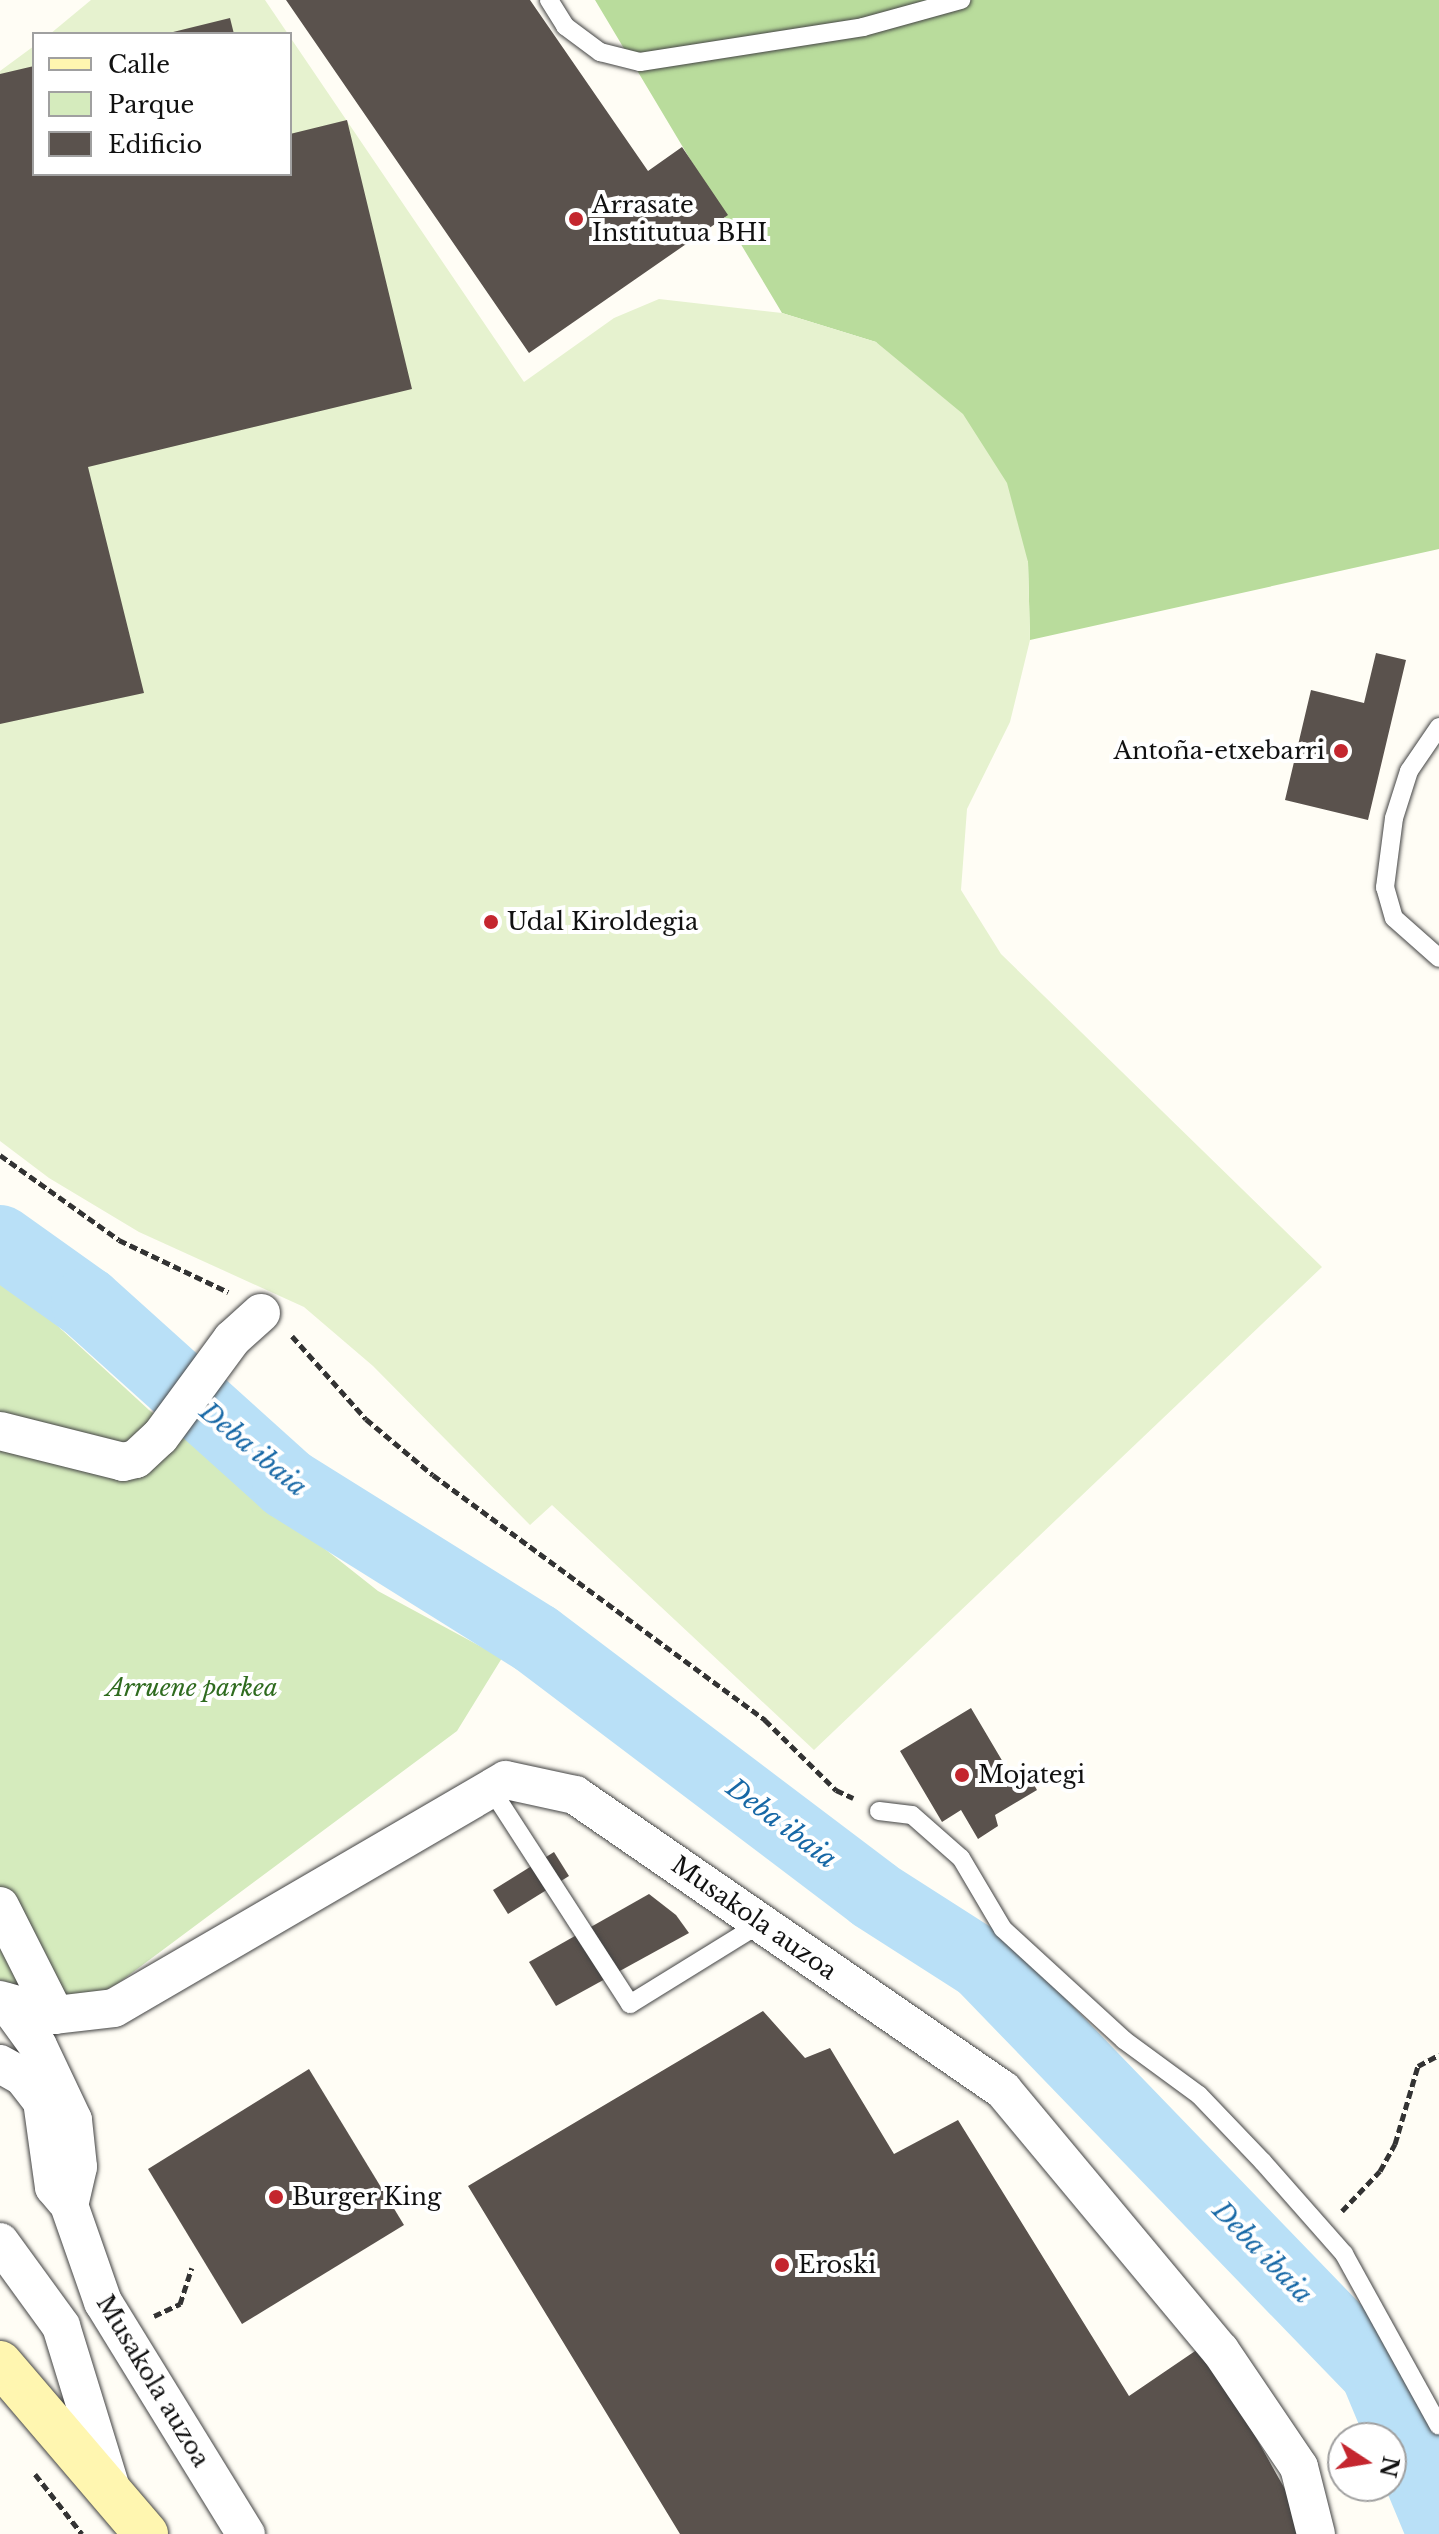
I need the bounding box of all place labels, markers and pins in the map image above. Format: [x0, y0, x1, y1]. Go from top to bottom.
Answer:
place label: Arrasate Institutua BHI [592, 191, 768, 247]
marker: Arrasate Institutua BHI [567, 210, 585, 228]
place label: Antoña-etxebarri [1113, 737, 1325, 765]
marker: Antoña-etxebarri [1332, 742, 1350, 760]
place label: Udal Kiroldegia [507, 908, 698, 936]
marker: Udal Kiroldegia [482, 913, 500, 931]
place label: Mojategi [978, 1761, 1085, 1789]
marker: Mojategi [953, 1766, 971, 1784]
place label: Burger King [292, 2183, 442, 2211]
marker: Burger King [267, 2188, 285, 2206]
place label: Eroski [798, 2251, 876, 2279]
marker: Eroski [773, 2256, 791, 2274]

